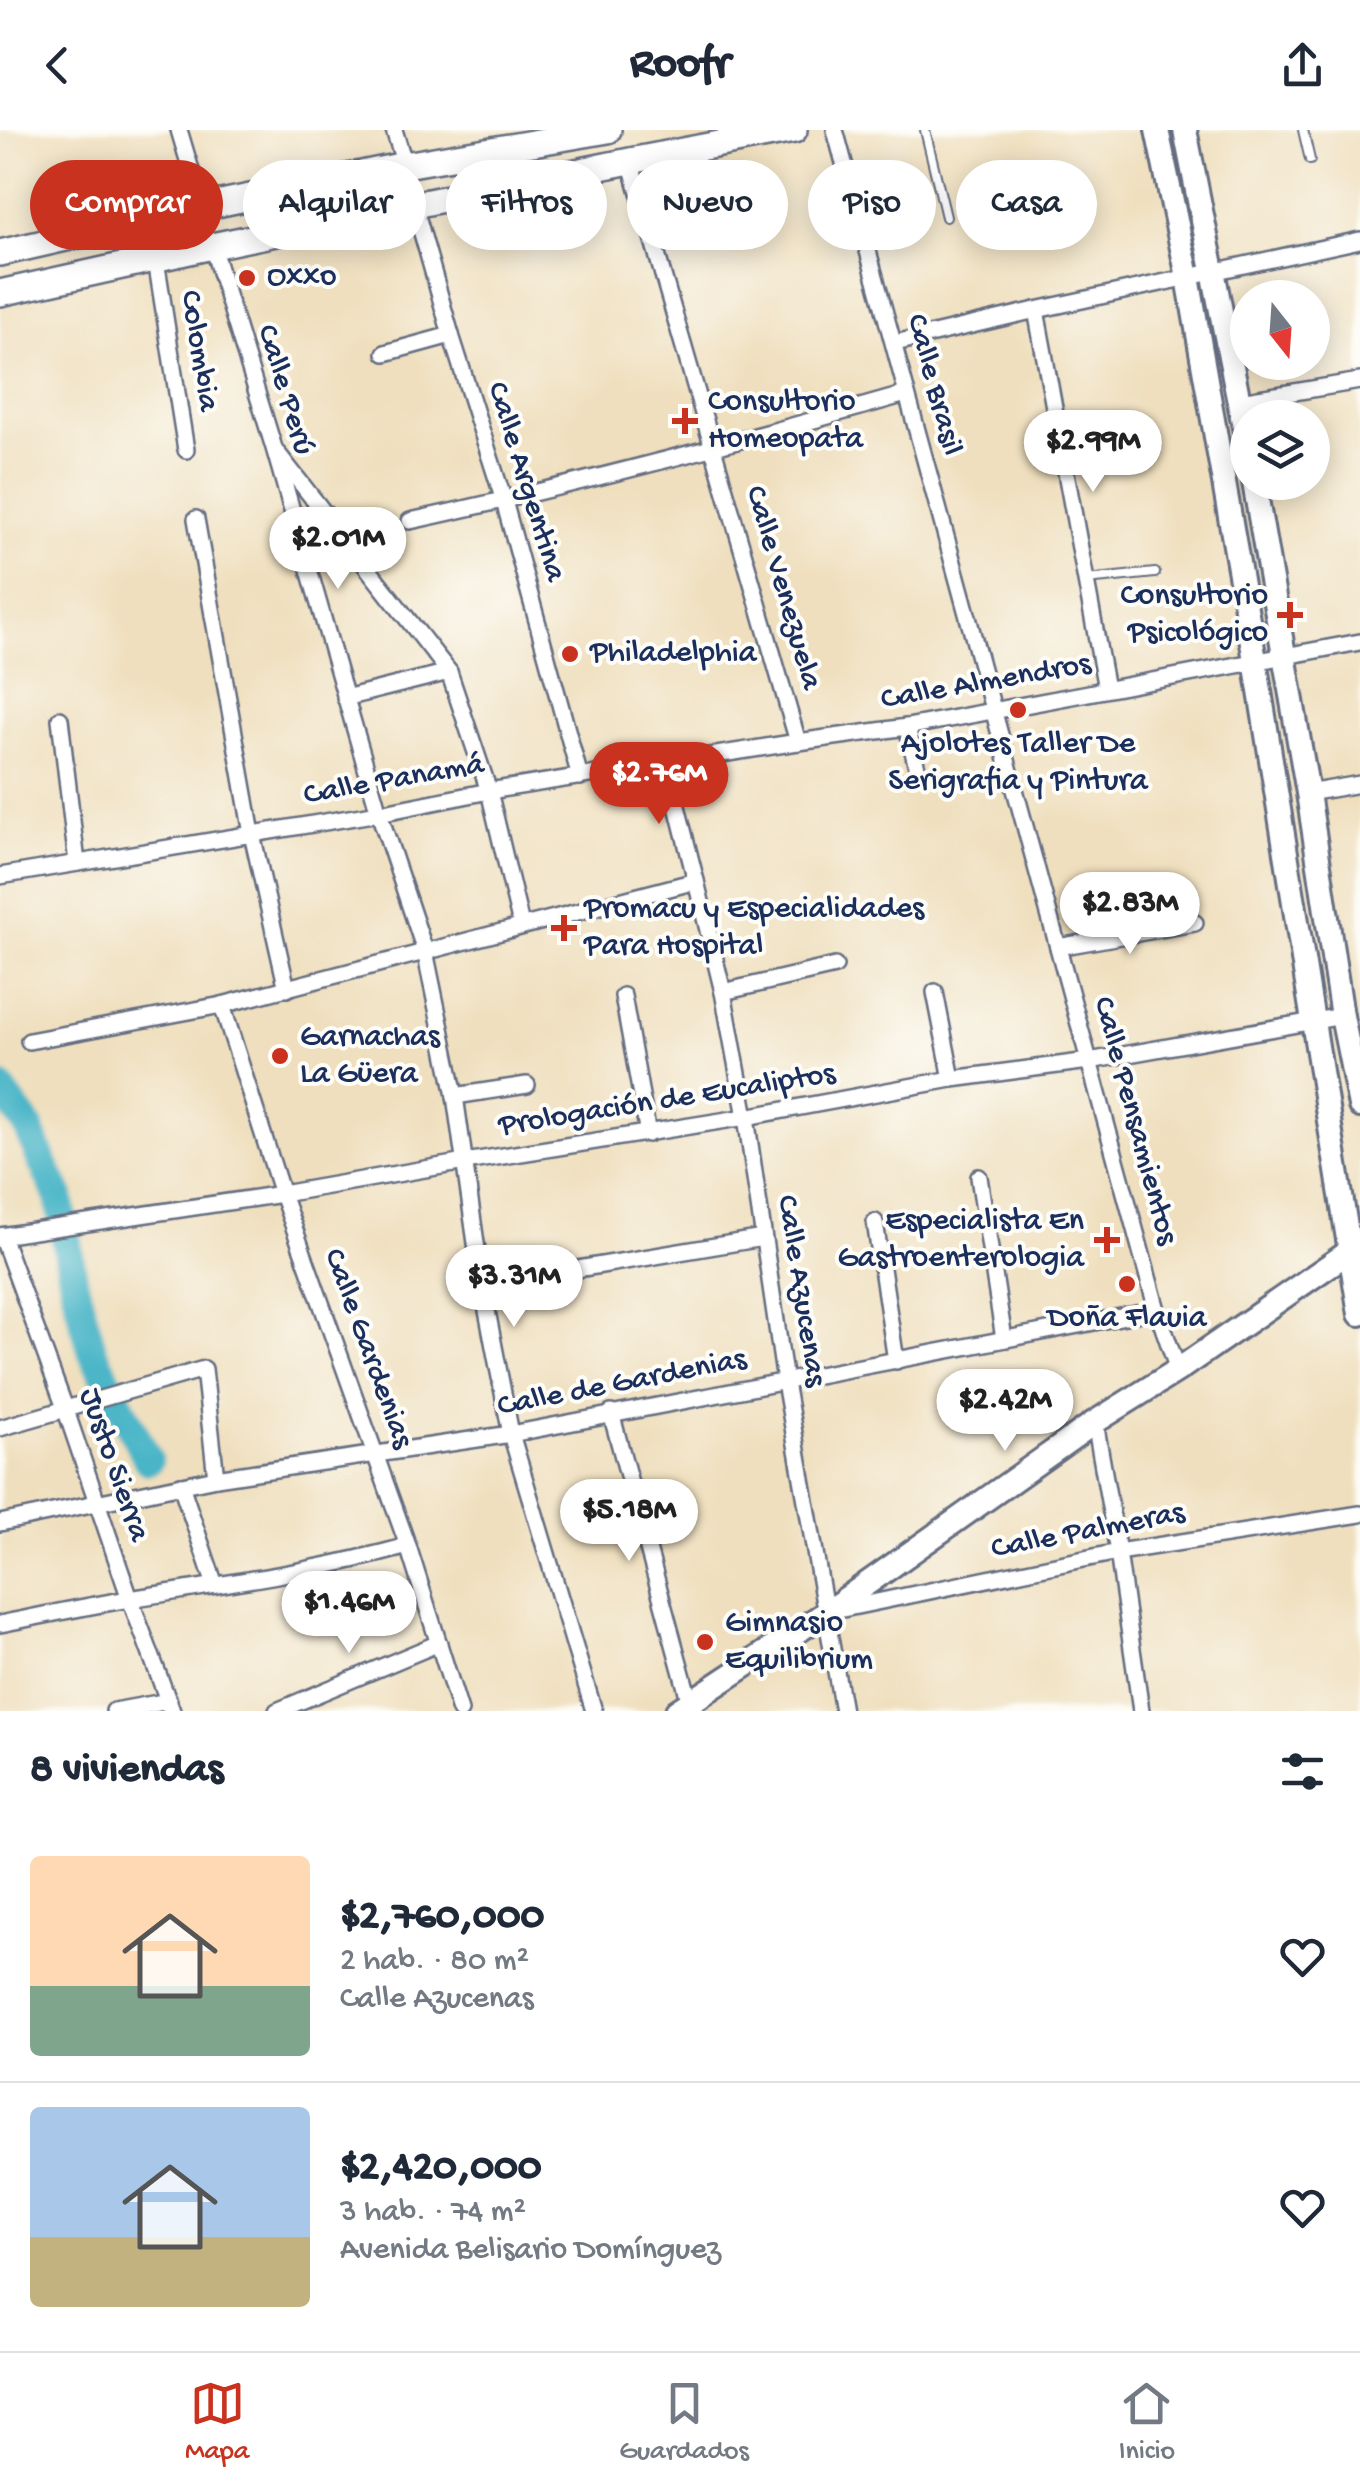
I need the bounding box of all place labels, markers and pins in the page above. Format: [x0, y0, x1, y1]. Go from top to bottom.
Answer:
place label: Oxxo [267, 259, 337, 297]
marker: Oxxo [236, 267, 258, 289]
place label: Consultorio Homeopata [708, 384, 864, 459]
marker: Consultorio Homeopata [672, 408, 698, 434]
pin: $2.99M [1012, 410, 1174, 495]
pin: $2.01M [257, 507, 419, 592]
place label: Consultorio Psicológico [1120, 578, 1268, 653]
marker: Consultorio Psicológico [1277, 602, 1303, 628]
place label: Philadelphia [589, 635, 758, 673]
marker: Philadelphia [559, 643, 581, 665]
marker: Ajolotes Taller De Serigrafia y Pintura [1007, 699, 1029, 721]
place label: Ajolotes Taller De Serigrafia y Pintura [888, 726, 1149, 801]
pin: $2.76M [578, 742, 740, 827]
pin: $2.83M [1049, 872, 1211, 957]
place label: Promacu y Especialidades Para Hospital [583, 891, 925, 966]
marker: Promacu y Especialidades Para Hospital [553, 917, 575, 939]
place label: Garnachas La Güera [300, 1019, 441, 1094]
marker: Garnachas La Güera [269, 1045, 291, 1067]
place label: Especialista En Gastroenterologia [837, 1203, 1085, 1278]
marker: Especialista En Gastroenterologia [1094, 1227, 1120, 1253]
pin: $3.31M [433, 1245, 595, 1330]
marker: Doña Flauia [1116, 1273, 1138, 1295]
place label: Doña Flauia [1046, 1300, 1208, 1338]
pin: $2.42M [924, 1369, 1086, 1454]
pin: $5.18M [548, 1479, 710, 1564]
pin: $1.46M [268, 1571, 430, 1656]
place label: Gimnasio Equilibrium [725, 1605, 873, 1680]
marker: Gimnasio Equilibrium [694, 1631, 716, 1653]

